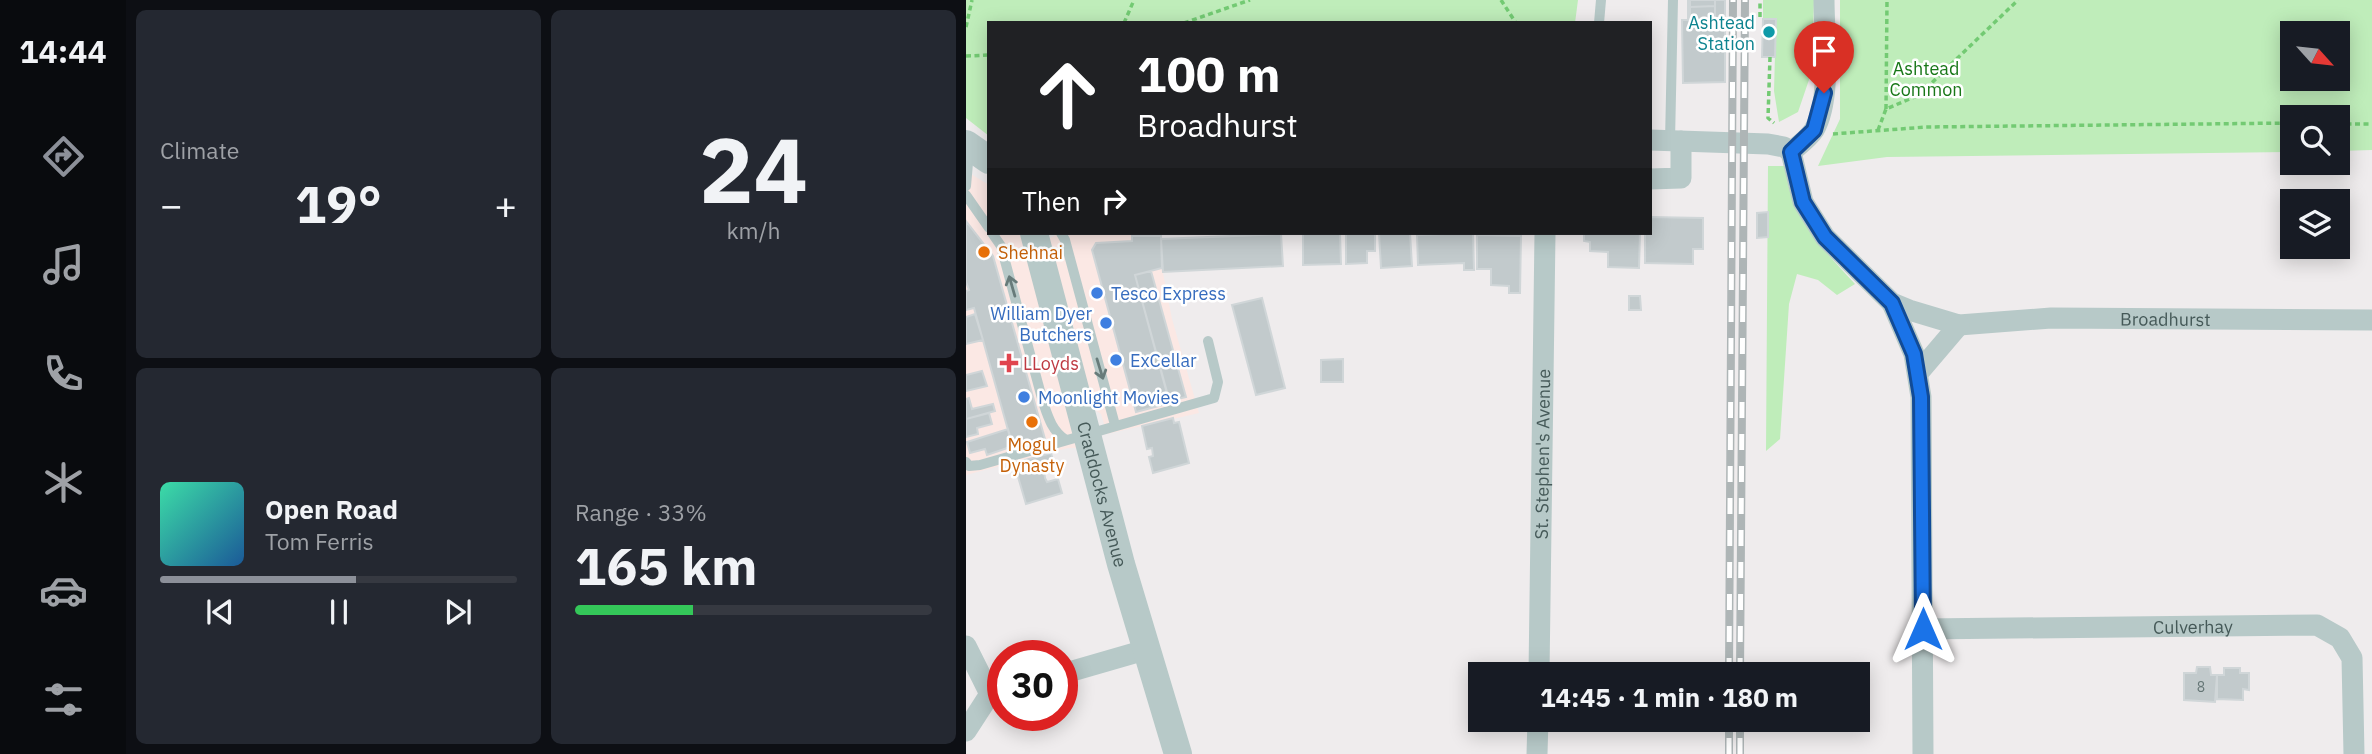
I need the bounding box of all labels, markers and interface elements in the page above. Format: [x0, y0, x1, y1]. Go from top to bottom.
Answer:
place label: Ashtead Station [1688, 11, 1755, 55]
pin [1794, 21, 1854, 93]
north arrow [2280, 21, 2350, 91]
map controls [2280, 21, 2350, 259]
marker: Ashtead Station [1761, 24, 1777, 40]
text: 14:44 [19, 30, 107, 72]
icon: arrive [1805, 32, 1843, 70]
text: 100 m [1137, 42, 1281, 105]
icon: ahead [1022, 49, 1113, 140]
park label: Ashtead Common [1890, 57, 1963, 101]
text: Broadhurst [1137, 104, 1298, 146]
button: search [2280, 105, 2350, 175]
text: 24 [699, 110, 808, 228]
icon: directions [39, 132, 88, 181]
text: Climate [160, 135, 239, 165]
text: 19° [295, 170, 382, 237]
text: − [160, 180, 183, 229]
text: + [494, 180, 517, 229]
icon: right [1095, 182, 1133, 220]
text: Then [1022, 184, 1081, 218]
button: layers [2280, 189, 2350, 259]
text: km/h [726, 215, 781, 245]
icon: music [39, 240, 88, 289]
place label: Shehnai [998, 241, 1063, 264]
marker: Shehnai [976, 244, 992, 260]
one-way arrow [1005, 275, 1018, 297]
place label: Tesco Express [1111, 282, 1226, 305]
marker: Tesco Express [1089, 285, 1105, 301]
place label: William Dyer Butchers [990, 302, 1092, 346]
street label: Broadhurst [2120, 307, 2211, 330]
marker: William Dyer Butchers [1098, 315, 1114, 331]
icon: phone [39, 349, 88, 398]
place label: ExCellar [1130, 349, 1197, 372]
place label: LLoyds [1023, 352, 1079, 375]
marker: ExCellar [1108, 352, 1124, 368]
marker: LLoyds [1001, 355, 1017, 371]
one-way arrow [1094, 357, 1107, 379]
street label: St. Stephen's Avenue [1529, 368, 1555, 539]
place label: Moonlight Movies [1038, 386, 1179, 409]
marker: Moonlight Movies [1016, 389, 1032, 405]
marker: Mogul Dynasty [1024, 414, 1040, 430]
street label: Craddocks Avenue [1072, 419, 1133, 570]
place label: Mogul Dynasty [1000, 433, 1064, 477]
icon: climate [39, 458, 88, 507]
text: Open Road [265, 492, 398, 526]
text: Range · 33% [575, 497, 707, 527]
text: Tom Ferris [265, 526, 374, 556]
text: 165 km [575, 532, 757, 599]
icon: car [39, 566, 88, 615]
position arrow [1886, 592, 1960, 666]
icon: previous [201, 593, 239, 631]
icon: pause [320, 593, 358, 631]
icon: next [439, 593, 477, 631]
street label: Culverhay [2153, 614, 2233, 638]
speed limit sign: 30 [987, 640, 1078, 731]
icon: filters [39, 675, 88, 724]
house number: 8 [2197, 678, 2205, 696]
text: 14:45 · 1 min · 180 m [1540, 680, 1798, 714]

